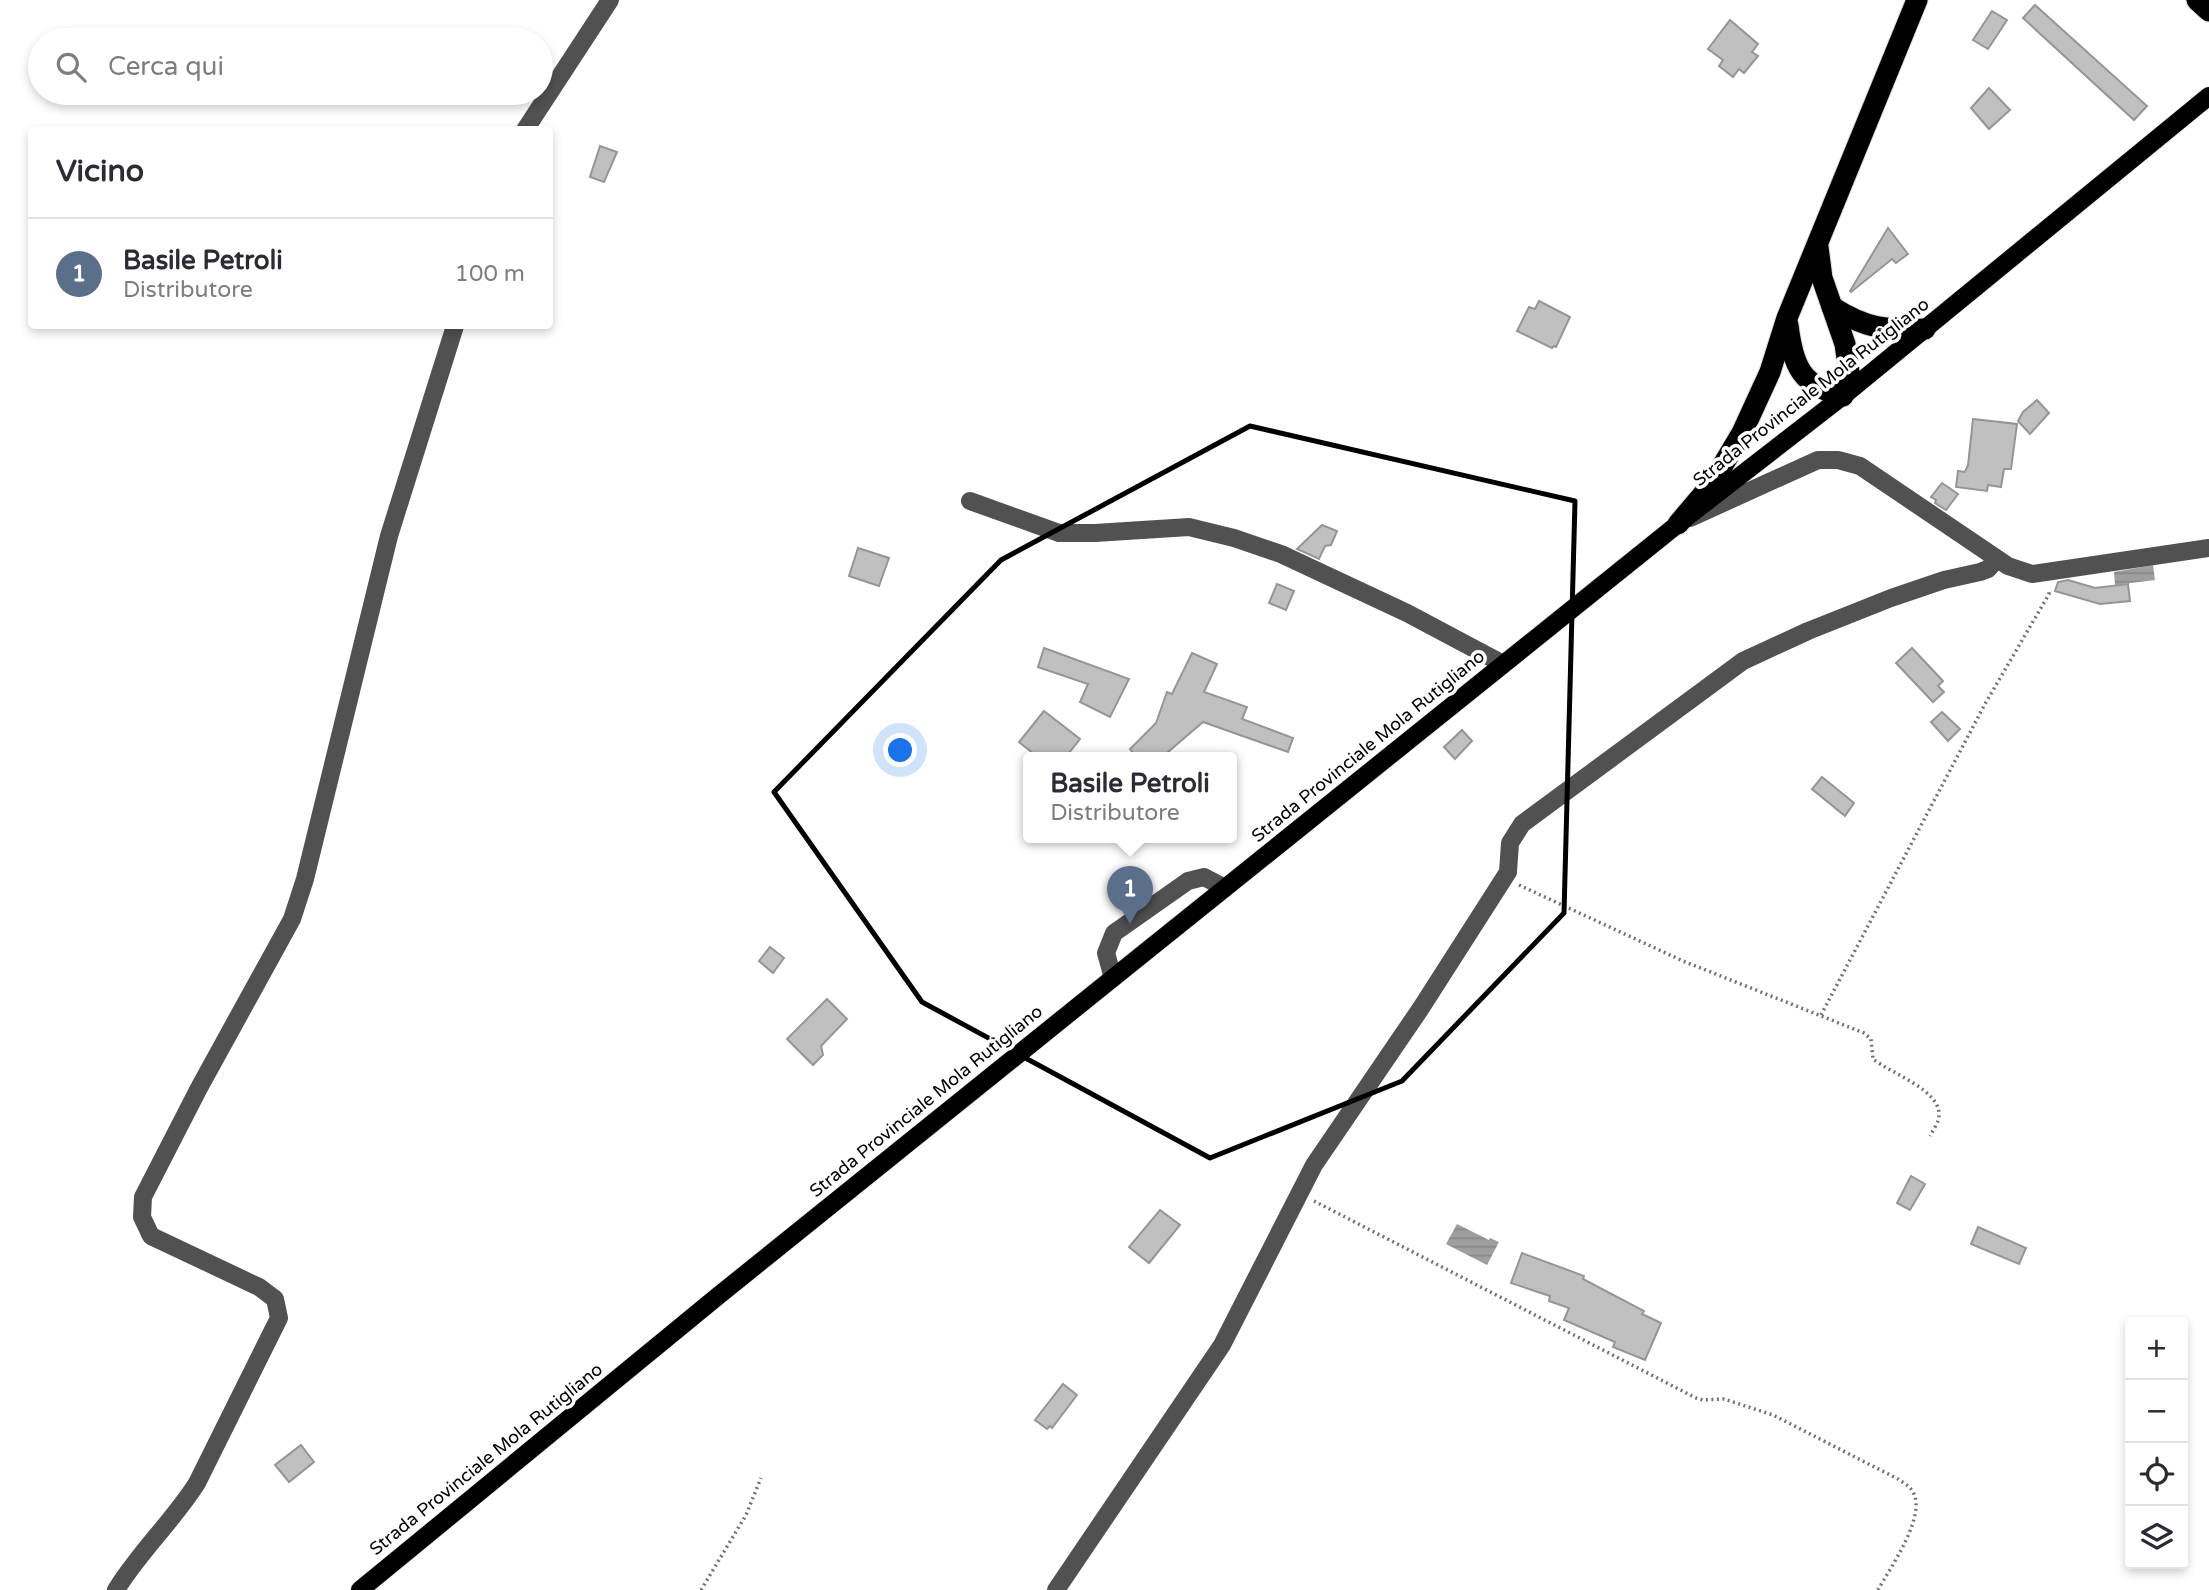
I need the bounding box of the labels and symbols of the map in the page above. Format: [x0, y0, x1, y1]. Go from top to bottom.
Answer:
street label: Strada Provinciale Mola Rutigliano [1689, 293, 1933, 491]
street label: Strada Provinciale Mola Rutigliano [1247, 645, 1489, 847]
your location [883, 733, 917, 767]
pin: 1 [1107, 866, 1153, 924]
street label: Strada Provinciale Mola Rutigliano [805, 1000, 1047, 1202]
street label: Strada Provinciale Mola Rutigliano [365, 1358, 607, 1560]

